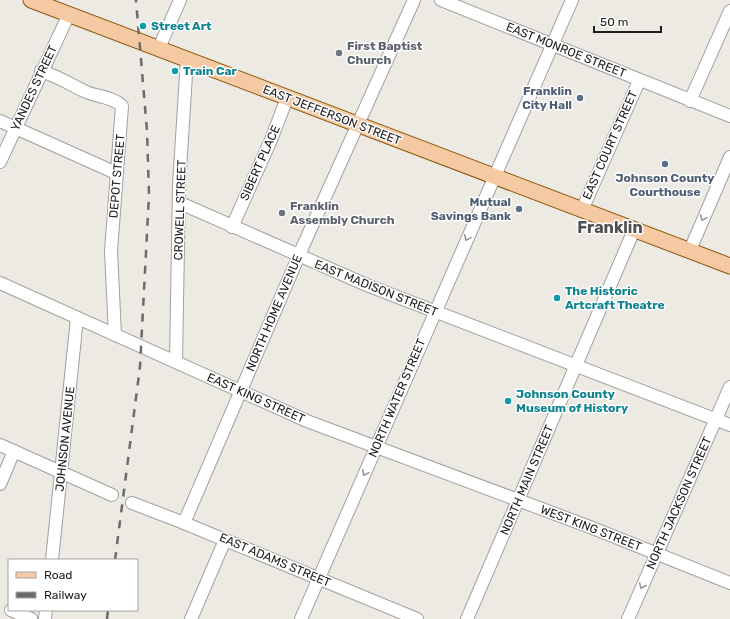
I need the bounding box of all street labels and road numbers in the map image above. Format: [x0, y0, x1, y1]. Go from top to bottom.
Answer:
street label: EAST MONROE STREET [504, 20, 628, 80]
street label: YANDES STREET [8, 43, 60, 133]
street label: EAST JEFFERSON STREET [261, 82, 403, 148]
street label: EAST COURT STREET [580, 88, 640, 202]
street label: SIBERT PLACE [237, 123, 283, 203]
street label: DEPOT STREET [106, 133, 128, 219]
street label: CROWELL STREET [171, 159, 189, 260]
street label: NORTH HOME AVENUE [243, 253, 305, 373]
street label: EAST MADISON STREET [312, 257, 440, 319]
street label: NORTH WATER STREET [366, 336, 428, 459]
street label: EAST KING STREET [205, 370, 307, 426]
street label: JOHNSON AVENUE [53, 386, 77, 492]
street label: NORTH MAIN STREET [497, 423, 557, 537]
street label: NORTH JACKSON STREET [643, 435, 715, 571]
street label: WEST KING STREET [538, 502, 644, 554]
street label: EAST ADAMS STREET [217, 530, 333, 590]

